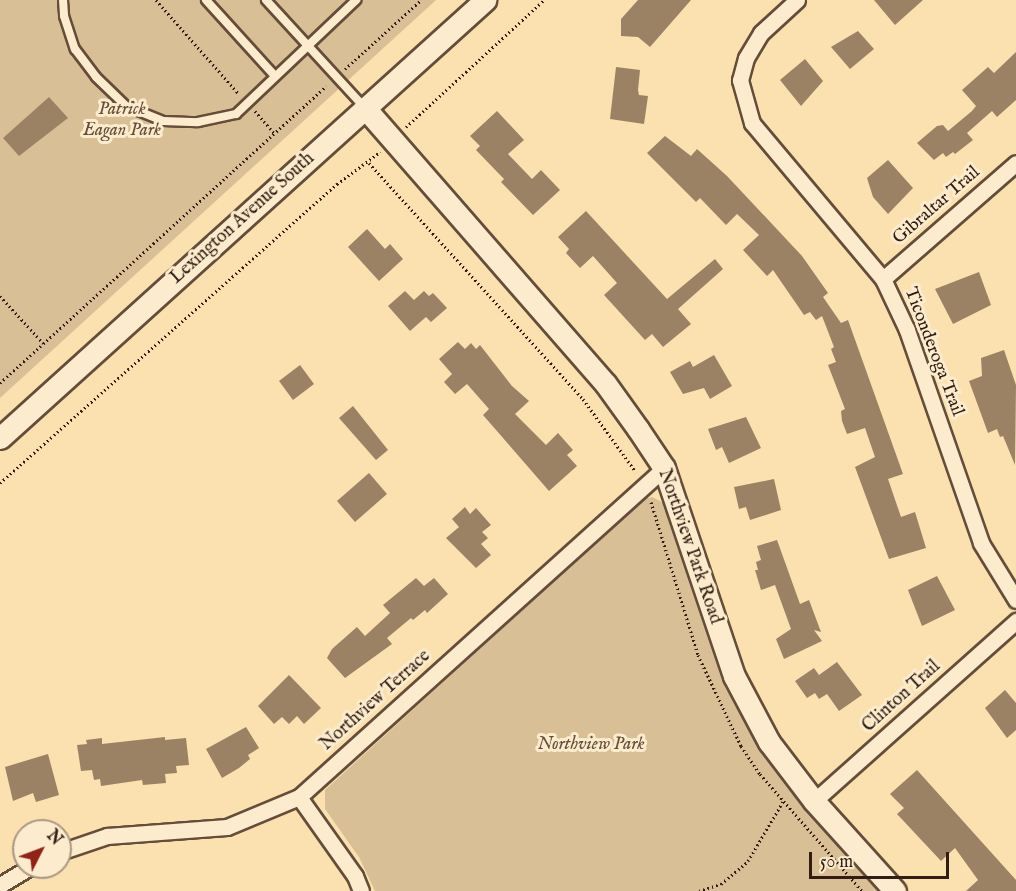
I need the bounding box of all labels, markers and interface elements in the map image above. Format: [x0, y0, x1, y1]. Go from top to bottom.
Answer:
park label: Patrick Eagan Park [83, 100, 161, 142]
street label: Lexington Avenue South [167, 149, 319, 289]
street label: Gibraltar Trail [889, 162, 985, 250]
street label: Ticonderoga Trail [898, 284, 968, 420]
street label: Northview Park Road [652, 467, 726, 627]
street label: Northview Terrace [317, 646, 435, 756]
street label: Clinton Trail [859, 656, 945, 738]
park label: Northview Park [537, 734, 645, 756]
north arrow [12, 819, 72, 879]
text: N [42, 826, 66, 850]
scale bar [812, 840, 952, 878]
text: 50 m [820, 851, 853, 874]

